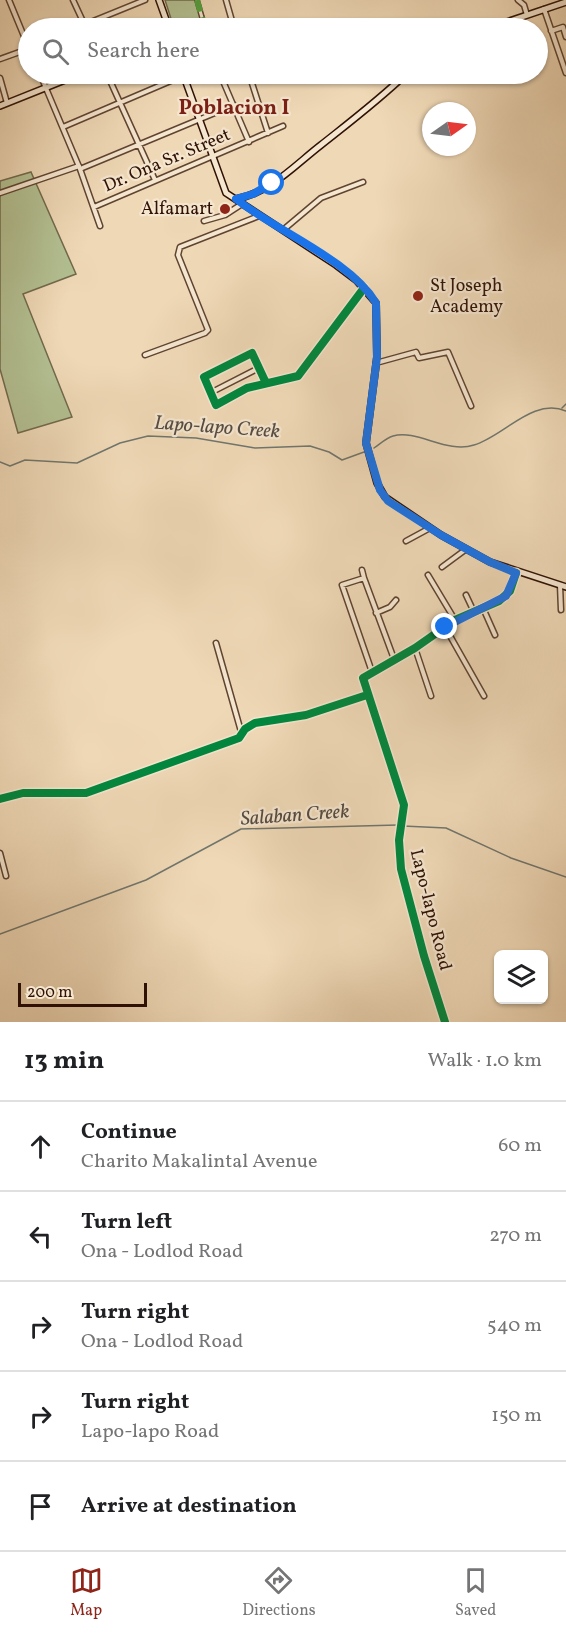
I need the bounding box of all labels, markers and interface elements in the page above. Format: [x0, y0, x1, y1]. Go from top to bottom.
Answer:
search box [18, 18, 548, 84]
icon: search [39, 35, 72, 68]
text: Search here [87, 36, 200, 67]
district label: Poblacion I [179, 94, 289, 123]
north arrow [422, 102, 476, 156]
street label: Dr. Ona Sr. Street [99, 123, 235, 199]
route start [258, 169, 284, 195]
place label: Alfamart [141, 197, 213, 222]
marker: Alfamart [218, 202, 232, 216]
place label: St Joseph Academy [430, 274, 503, 320]
marker: St Joseph Academy [411, 289, 425, 303]
water label: Lapo-lapo Creek [153, 410, 281, 446]
route end [431, 613, 457, 639]
water label: Salaban Creek [240, 798, 350, 834]
street label: Lapo-lapo Road [403, 847, 457, 973]
map controls [494, 950, 548, 1004]
button: layers [494, 950, 548, 1004]
scale bar [18, 980, 147, 1007]
text: 200 m [27, 982, 72, 1004]
text: 13 min [24, 1043, 104, 1079]
text: Walk · 1.0 km [427, 1047, 542, 1075]
text: Continue [81, 1117, 177, 1148]
icon: ahead [24, 1130, 57, 1163]
text: 60 m [498, 1132, 542, 1160]
text: Charito Makalintal Avenue [81, 1148, 318, 1176]
text: Turn left [81, 1207, 172, 1238]
icon: left [24, 1220, 57, 1253]
text: 270 m [489, 1222, 542, 1250]
text: Ona - Lodlod Road [81, 1238, 243, 1266]
text: Turn right [81, 1297, 189, 1328]
icon: right [24, 1310, 57, 1343]
text: 540 m [487, 1312, 542, 1340]
text: Ona - Lodlod Road [81, 1328, 243, 1356]
text: Turn right [81, 1387, 189, 1418]
icon: right [24, 1400, 57, 1433]
text: 150 m [491, 1402, 542, 1430]
text: Lapo-lapo Road [81, 1418, 219, 1446]
icon: arrive [24, 1490, 57, 1523]
text: Arrive at destination [81, 1491, 297, 1522]
tab: Map [70, 1564, 103, 1622]
tab: Directions [242, 1564, 316, 1622]
tab: Saved [455, 1564, 496, 1622]

